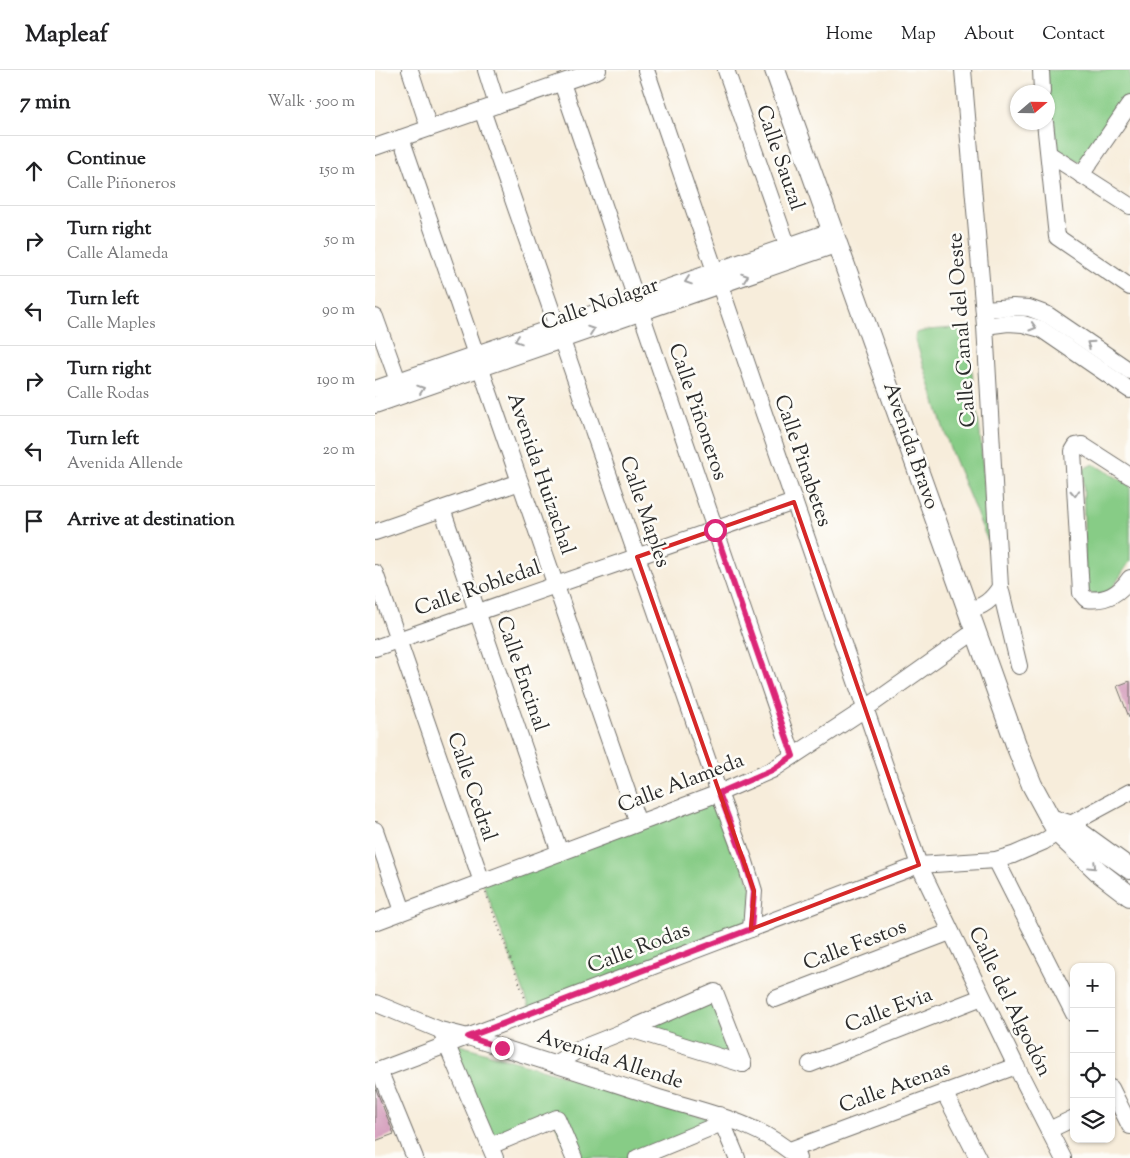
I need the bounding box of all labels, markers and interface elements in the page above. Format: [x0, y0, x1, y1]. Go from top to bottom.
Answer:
text: Mapleaf [25, 18, 108, 52]
text: Home [826, 22, 873, 48]
text: Map [901, 22, 936, 48]
text: About [964, 22, 1014, 48]
text: Contact [1042, 22, 1105, 48]
north arrow [1010, 85, 1055, 130]
text: 7 min [20, 88, 71, 118]
text: Walk · 500 m [268, 91, 355, 114]
street label: Calle Sauzal [747, 101, 811, 215]
text: Continue [67, 146, 146, 173]
icon: ahead [20, 157, 48, 185]
text: 150 m [319, 159, 355, 182]
text: Calle Piñoneros [67, 173, 176, 196]
text: Turn right [67, 216, 151, 243]
icon: right [20, 227, 48, 255]
text: 50 m [324, 229, 355, 252]
street label: Calle Canal del Oeste [941, 231, 985, 429]
text: Calle Alameda [67, 243, 168, 266]
street label: Calle Nolagar [537, 271, 663, 339]
one-way arrow [740, 273, 748, 283]
one-way arrow [684, 275, 693, 285]
text: Turn left [67, 286, 139, 313]
icon: left [20, 297, 48, 325]
text: 90 m [322, 299, 355, 322]
text: Calle Maples [67, 313, 155, 336]
one-way arrow [1029, 321, 1037, 331]
one-way arrow [586, 326, 595, 336]
one-way arrow [514, 334, 523, 344]
street label: Calle Piñoneros [660, 340, 734, 484]
one-way arrow [1086, 341, 1096, 350]
text: Turn right [67, 356, 151, 383]
icon: right [20, 367, 48, 395]
text: 190 m [317, 369, 355, 392]
street label: Avenida Bravo [874, 378, 946, 514]
text: Calle Rodas [67, 383, 149, 406]
one-way arrow [416, 385, 425, 395]
street label: Avenida Huizachal [498, 389, 582, 559]
street label: Calle Pinabetes [765, 391, 839, 531]
text: Turn left [67, 426, 139, 453]
icon: left [20, 437, 48, 465]
text: 20 m [322, 439, 355, 462]
street label: Calle Maples [611, 452, 677, 572]
text: Avenida Allende [67, 453, 183, 476]
one-way arrow [1070, 489, 1081, 497]
icon: arrive [20, 507, 48, 535]
text: Arrive at destination [67, 507, 235, 534]
route start [704, 519, 727, 542]
street label: Calle Robledal [411, 553, 545, 625]
street label: Calle Encinal [487, 612, 555, 736]
street label: Calle Cedral [438, 729, 504, 846]
street label: Calle Alameda [613, 746, 749, 822]
one-way arrow [1087, 860, 1096, 869]
street label: Calle Festos [799, 913, 911, 979]
street label: Calle Rodas [583, 916, 695, 982]
street label: Calle del Algodón [960, 922, 1058, 1082]
map controls [1070, 963, 1115, 1143]
button: + [1070, 963, 1115, 1008]
street label: Calle Evia [841, 981, 937, 1041]
button: − [1070, 1008, 1115, 1053]
street label: Avenida Allende [533, 1022, 687, 1098]
route end [491, 1037, 514, 1060]
button: locate [1070, 1053, 1115, 1098]
street label: Calle Atenas [835, 1054, 955, 1122]
button: layers [1070, 1098, 1115, 1143]

